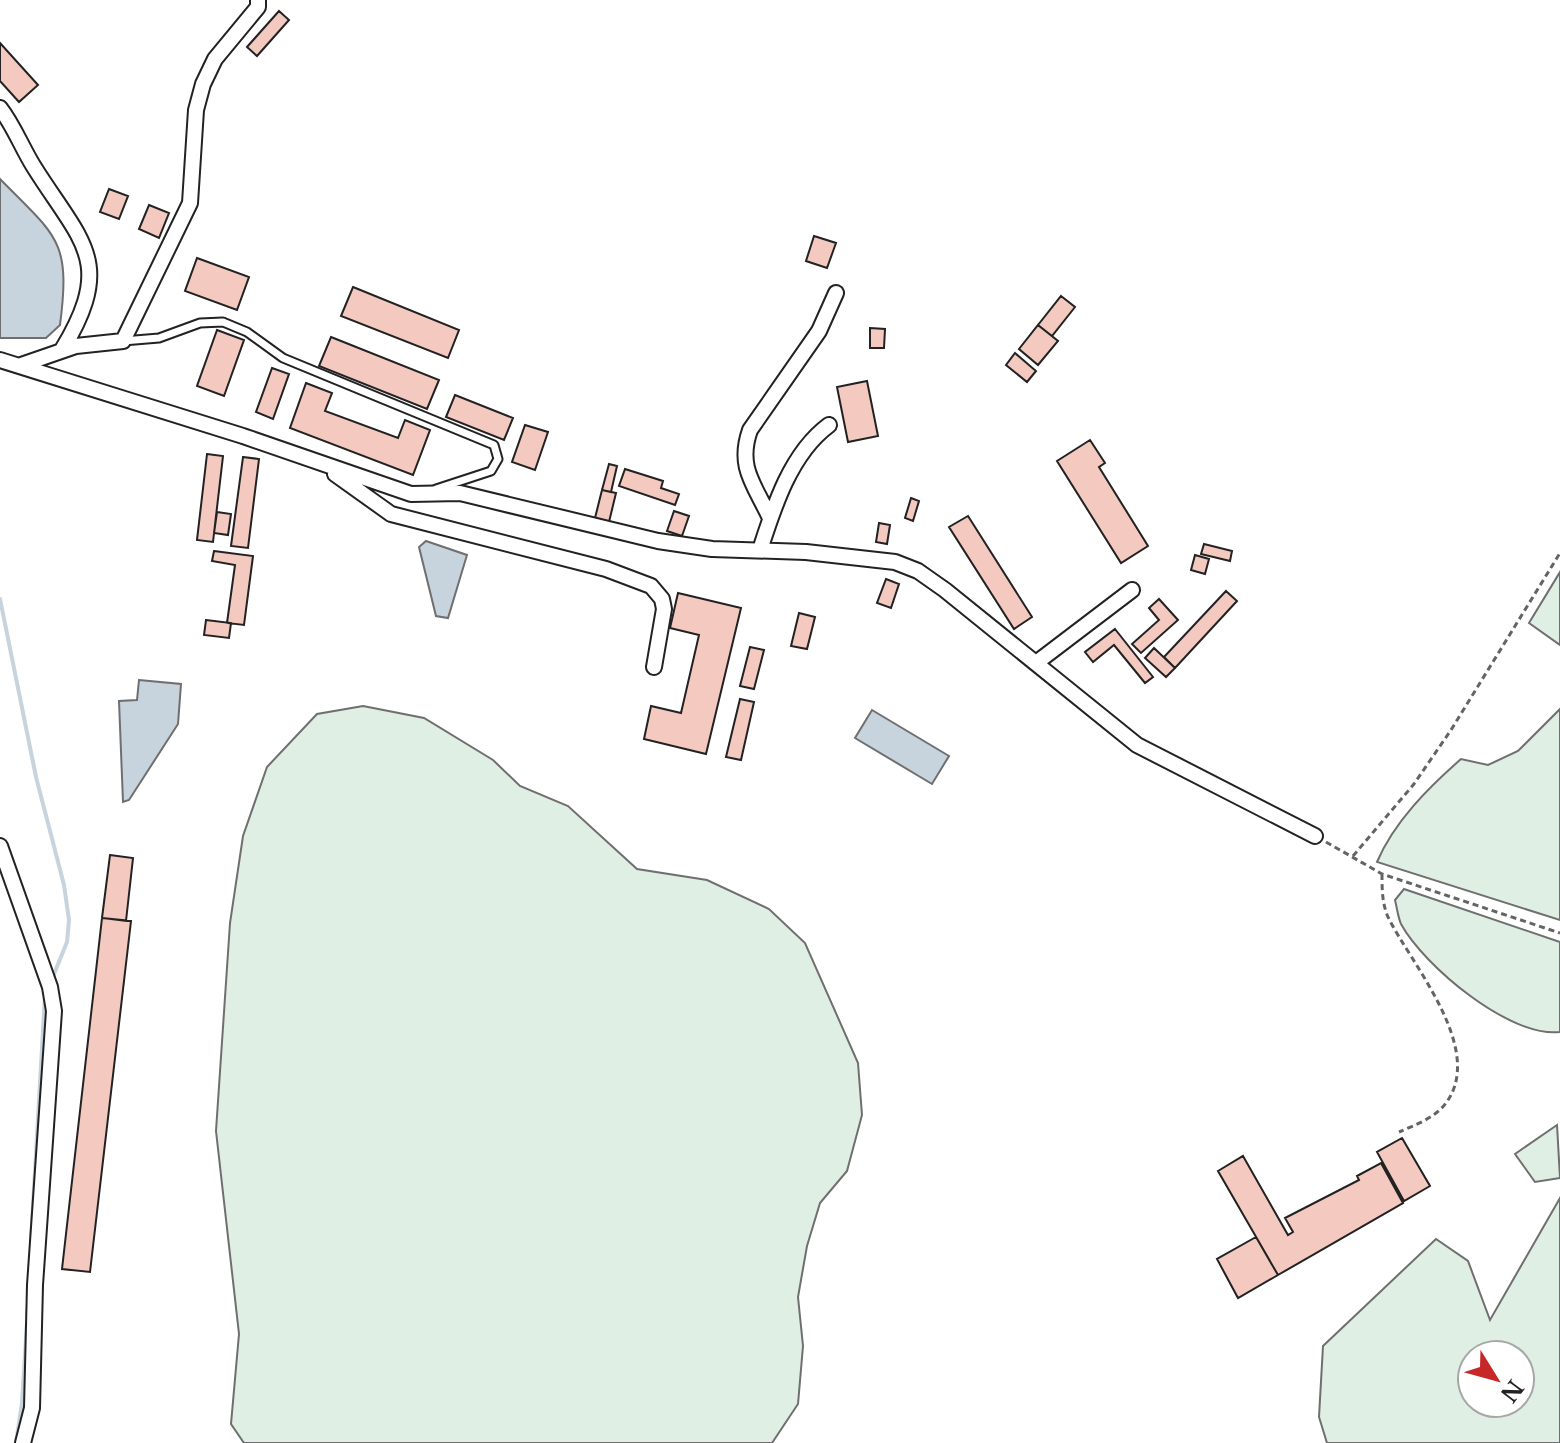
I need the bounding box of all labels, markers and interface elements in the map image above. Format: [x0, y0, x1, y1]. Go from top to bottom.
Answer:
north arrow [1456, 1339, 1536, 1419]
text: N [1494, 1374, 1529, 1407]

